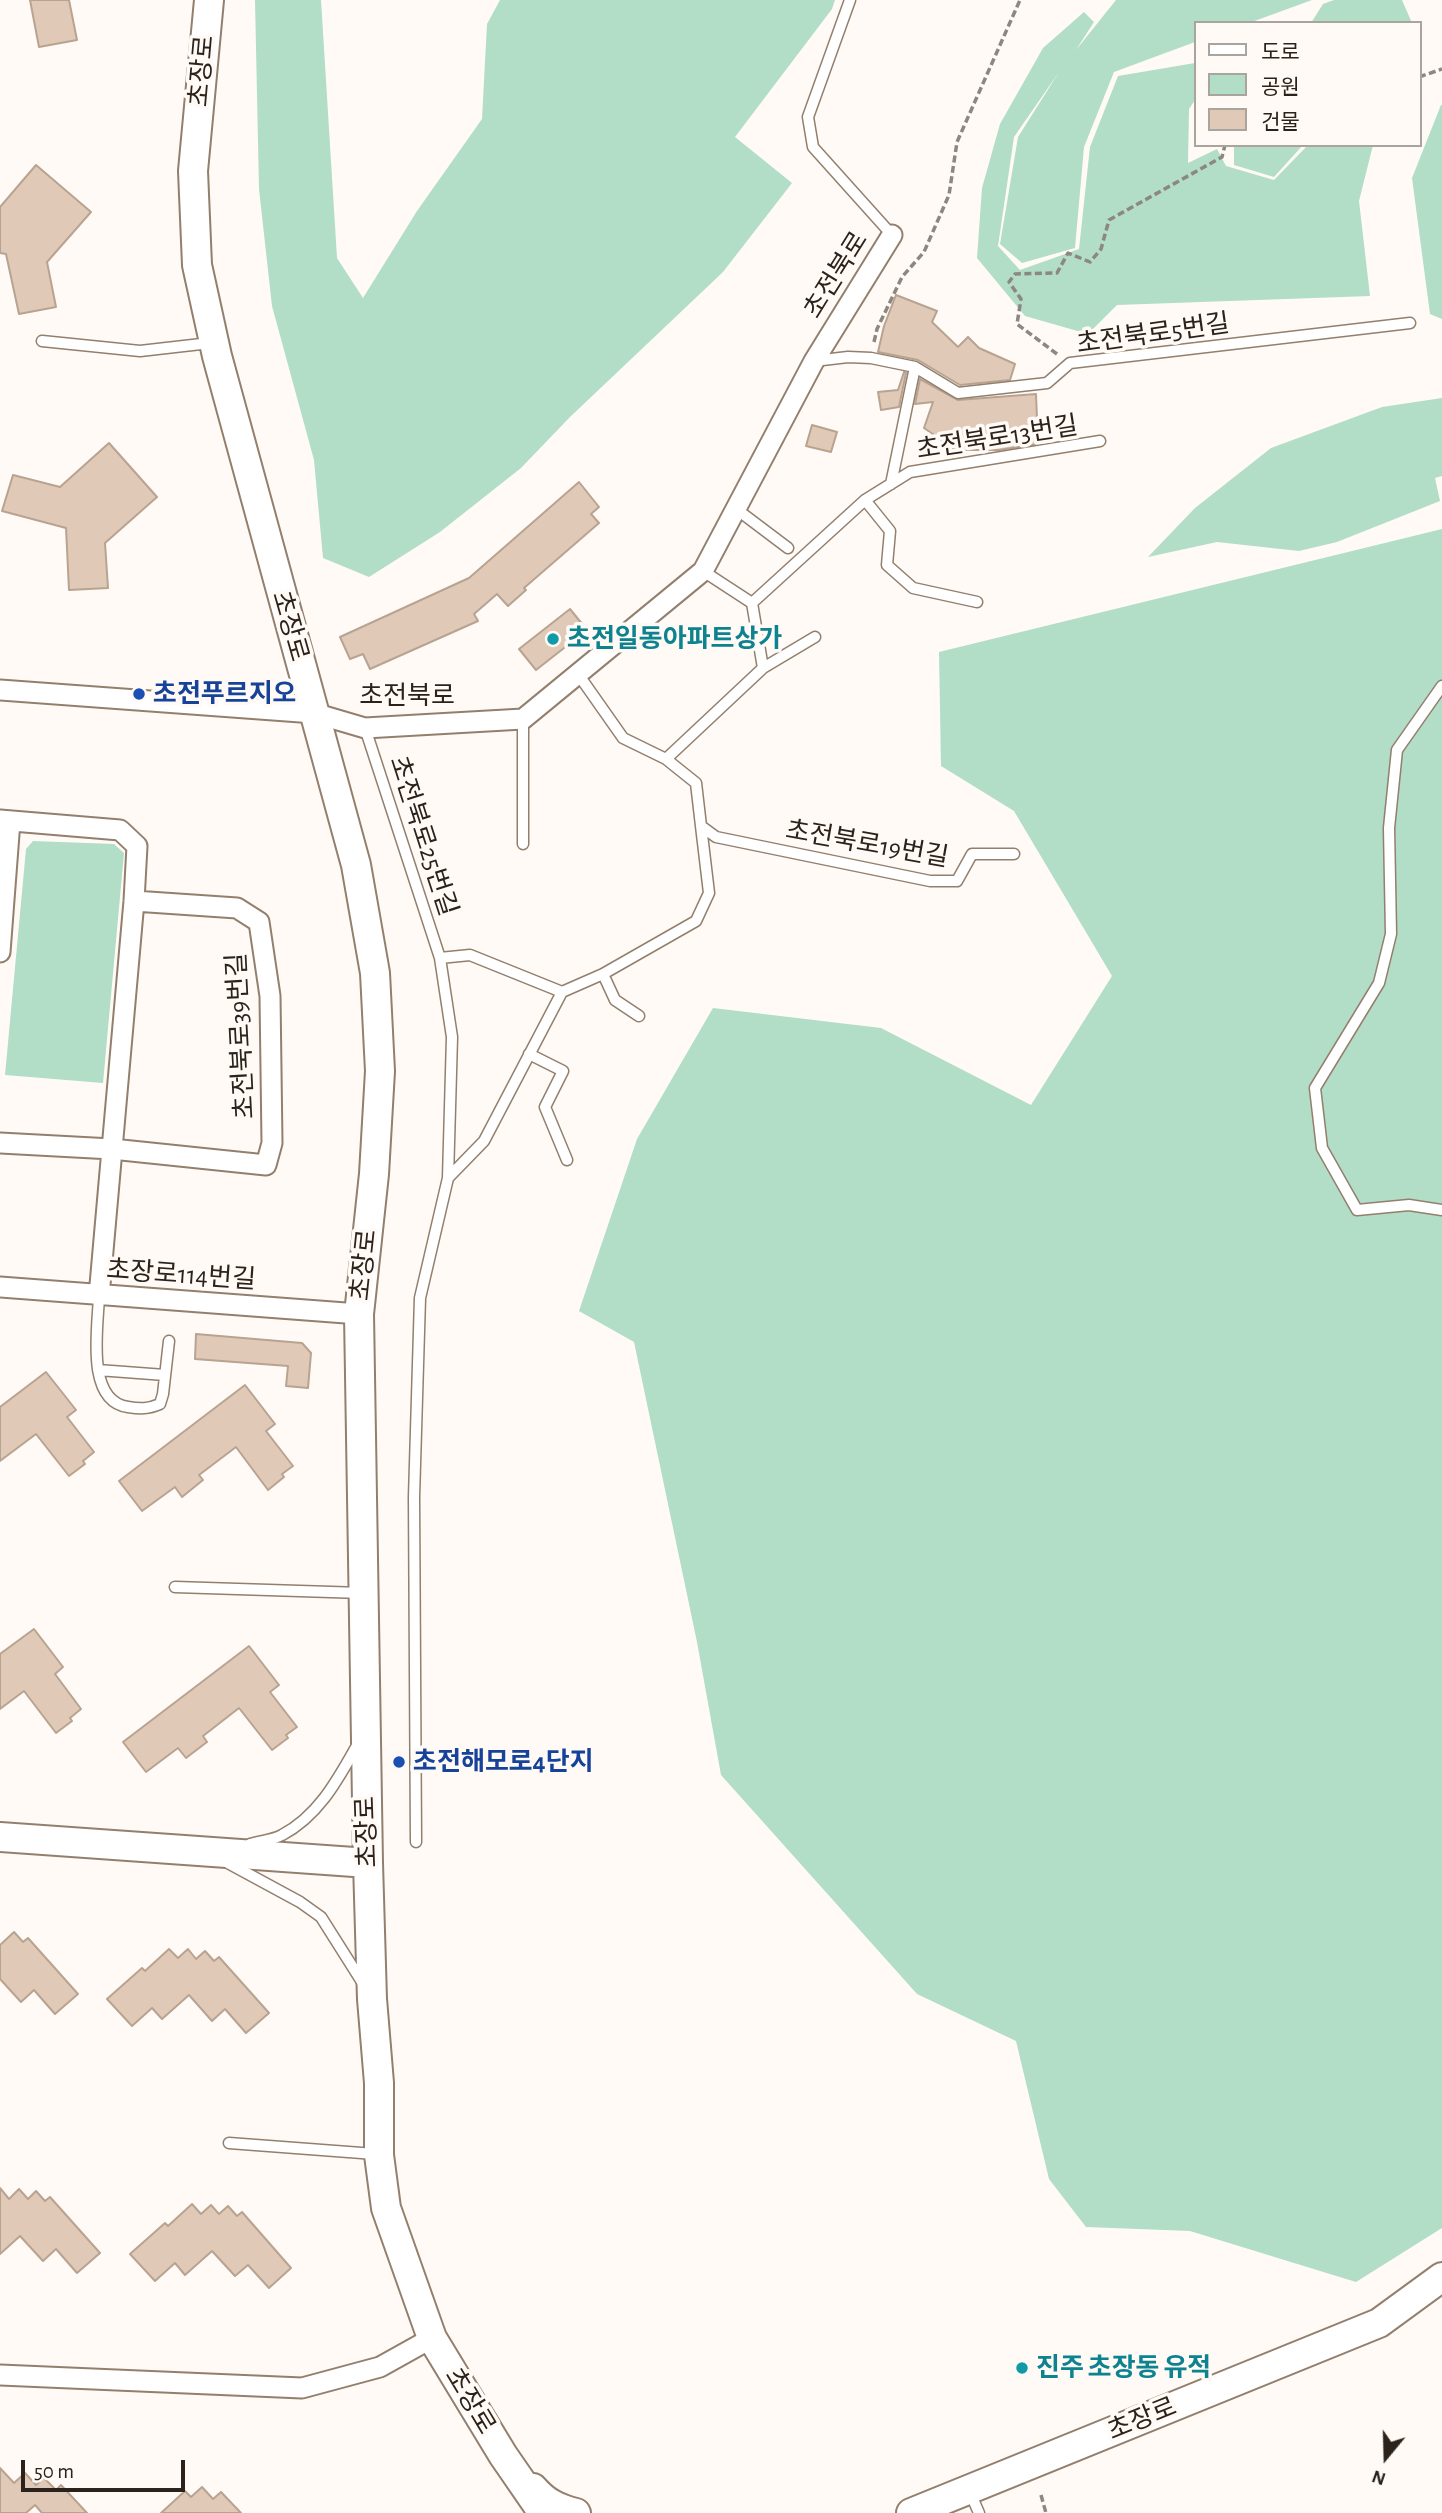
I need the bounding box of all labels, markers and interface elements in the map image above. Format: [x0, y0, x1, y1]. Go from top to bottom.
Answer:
legend [1194, 21, 1421, 147]
street label: 초장로 [183, 34, 221, 108]
text: 도로 [1261, 42, 1300, 63]
text: 공원 [1261, 77, 1300, 98]
text: 건물 [1261, 112, 1300, 133]
street label: 초전북로 [797, 226, 875, 324]
street label: 초전북로5번길 [1074, 308, 1232, 360]
street label: 초전북로13번길 [914, 410, 1080, 466]
street label: 초장로 [265, 587, 315, 665]
place label: 초전일동아파트상가 [567, 623, 782, 655]
marker: 초전일동아파트상가 [545, 631, 561, 647]
place label: 초전푸르지오 [153, 678, 297, 710]
street label: 초전북로 [359, 680, 455, 712]
marker: 초전푸르지오 [131, 686, 147, 702]
street label: 초전북로25번길 [382, 752, 464, 920]
street label: 초전북로19번길 [783, 814, 951, 874]
street label: 초전북로39번길 [221, 952, 261, 1120]
street label: 초장로 [345, 1228, 383, 1302]
street label: 초장로114번길 [105, 1254, 257, 1296]
place label: 초전해모로4단지 [413, 1746, 594, 1778]
marker: 초전해모로4단지 [391, 1754, 407, 1770]
street label: 초장로 [350, 1796, 384, 1868]
place label: 진주 초장동 유적 [1036, 2352, 1211, 2384]
marker: 진주 초장동 유적 [1014, 2360, 1030, 2376]
street label: 초장로 [438, 2362, 502, 2440]
street label: 초장로 [1103, 2391, 1181, 2447]
north arrow [1351, 2422, 1421, 2492]
scale bar [24, 2446, 189, 2490]
text: 50 m [34, 2461, 74, 2482]
text: N [1370, 2466, 1388, 2488]

